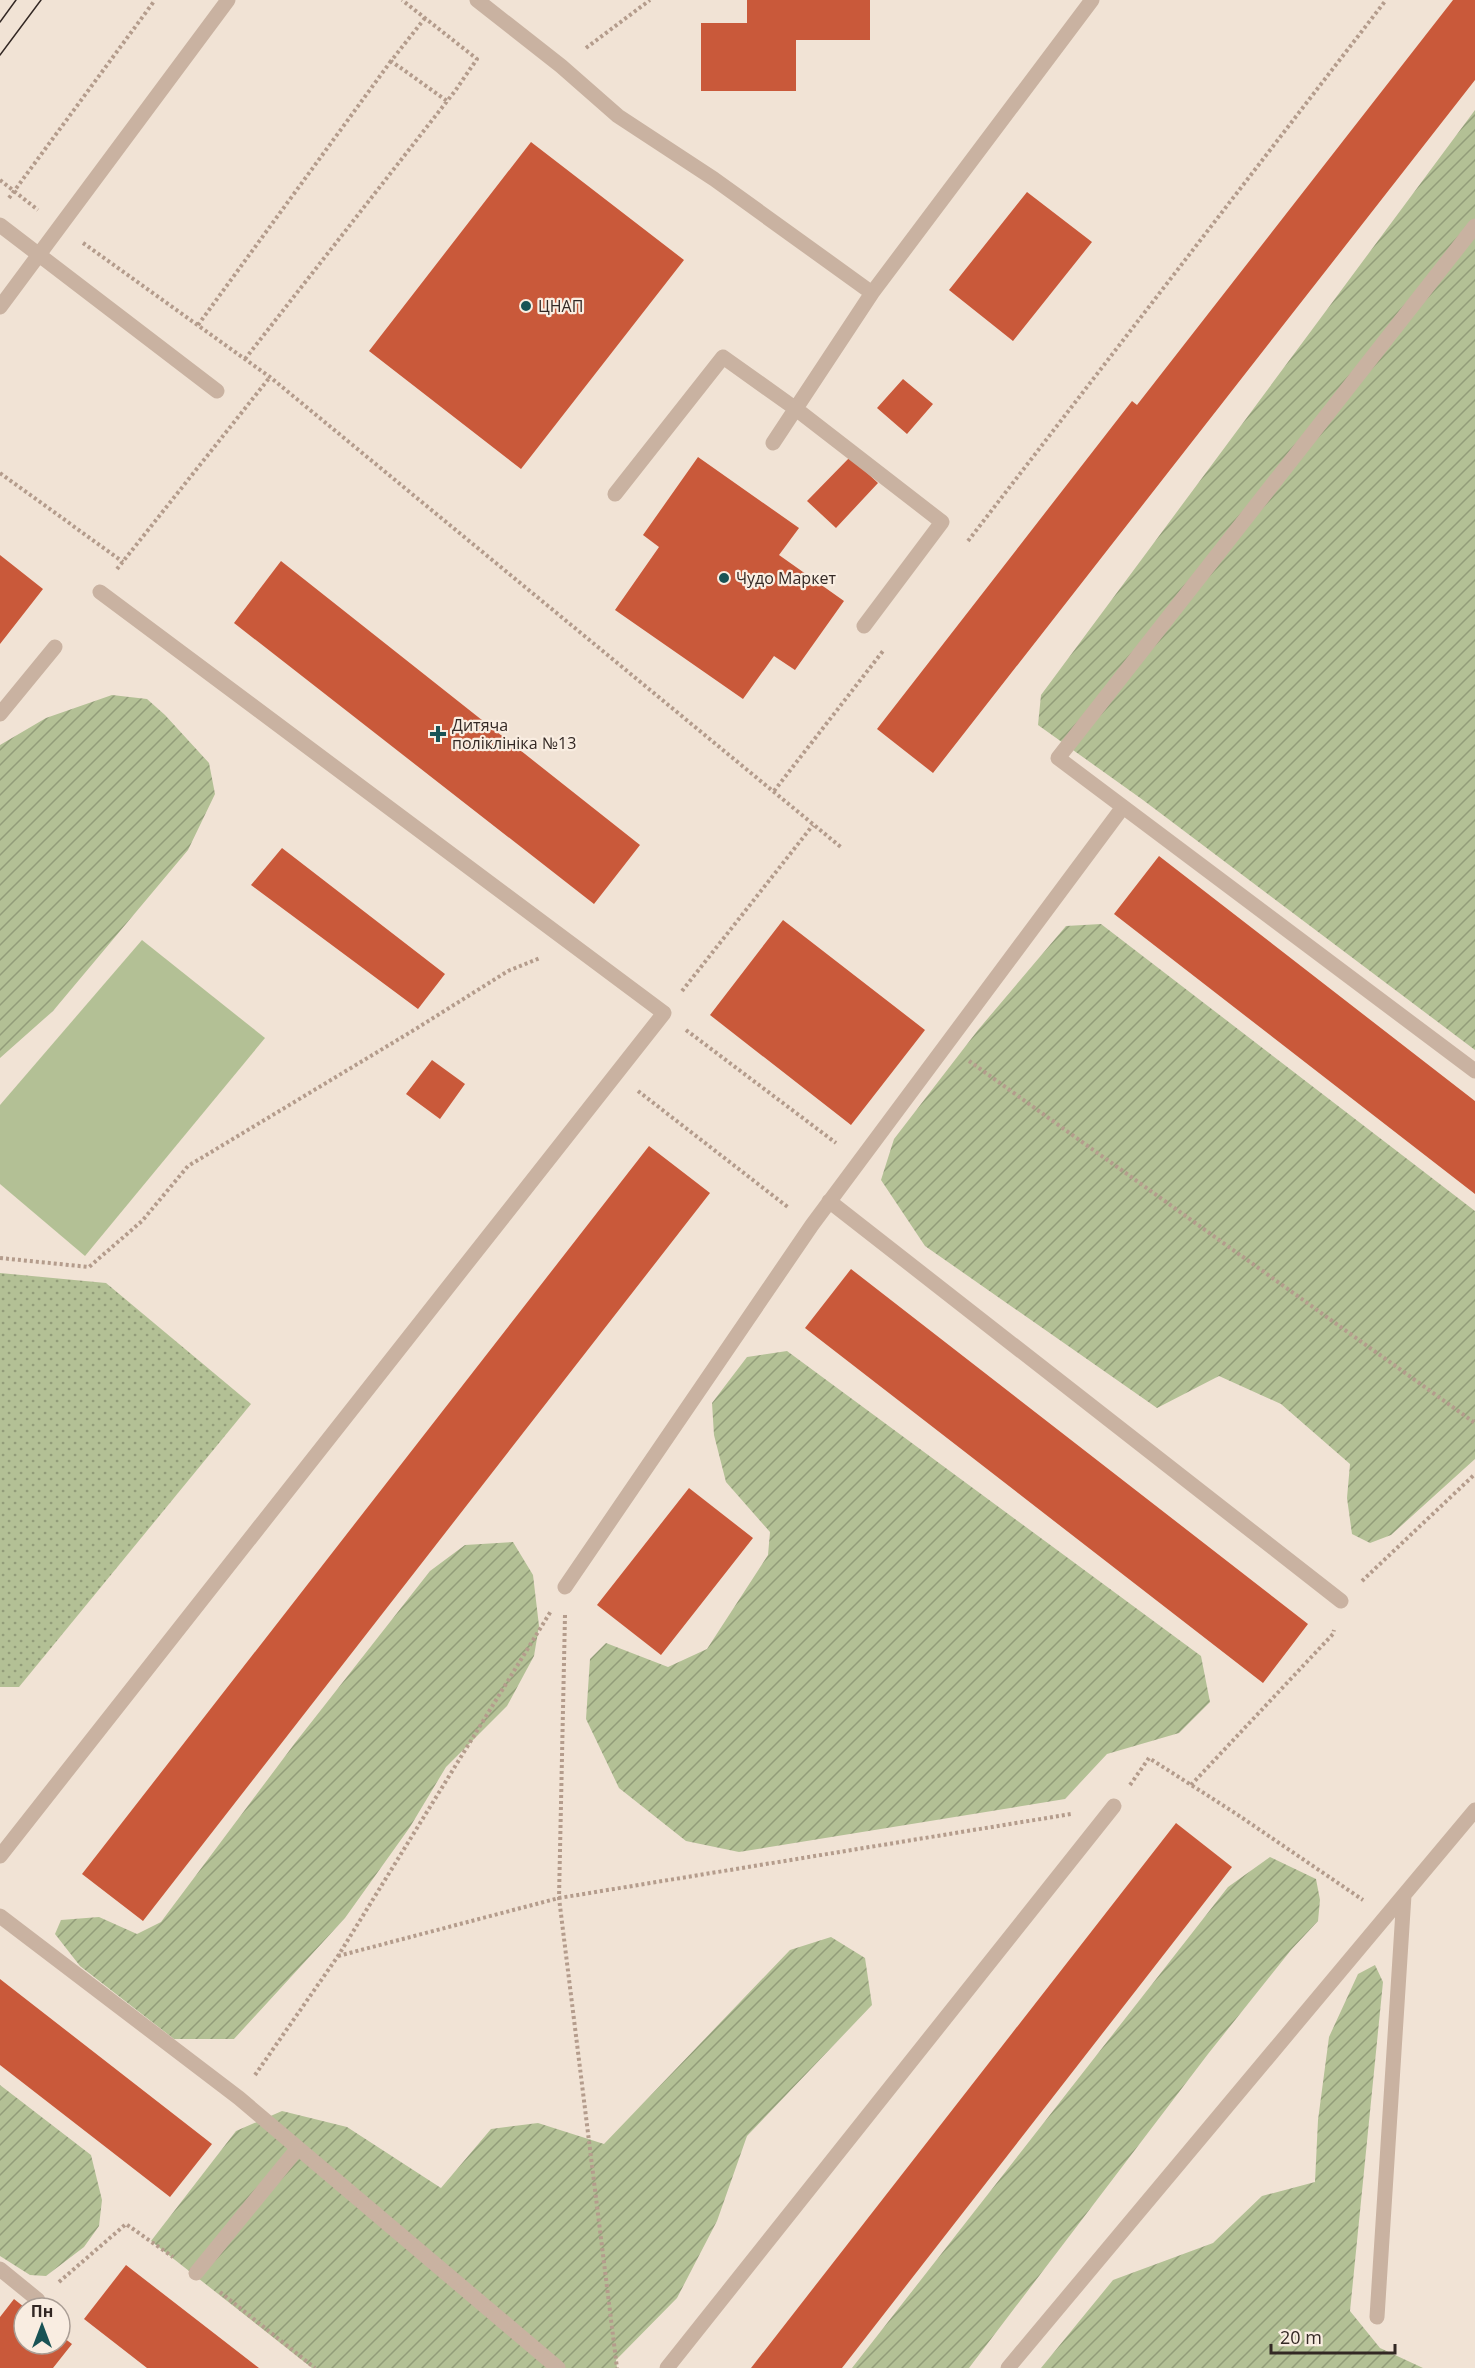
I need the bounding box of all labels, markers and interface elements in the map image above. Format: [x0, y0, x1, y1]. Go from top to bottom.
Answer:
place label: ЦНАП [538, 295, 583, 317]
marker: ЦНАП [519, 299, 533, 313]
place label: Чудо Маркет [736, 567, 836, 589]
marker: Чудо Маркет [717, 571, 731, 585]
place label: Дитяча поліклініка №13 [452, 714, 576, 754]
marker: Дитяча поліклініка №13 [429, 725, 447, 743]
north arrow [12, 2296, 72, 2356]
text: Пн [31, 2300, 53, 2322]
scale bar [1271, 2317, 1396, 2355]
text: 20 m [1280, 2325, 1322, 2349]

